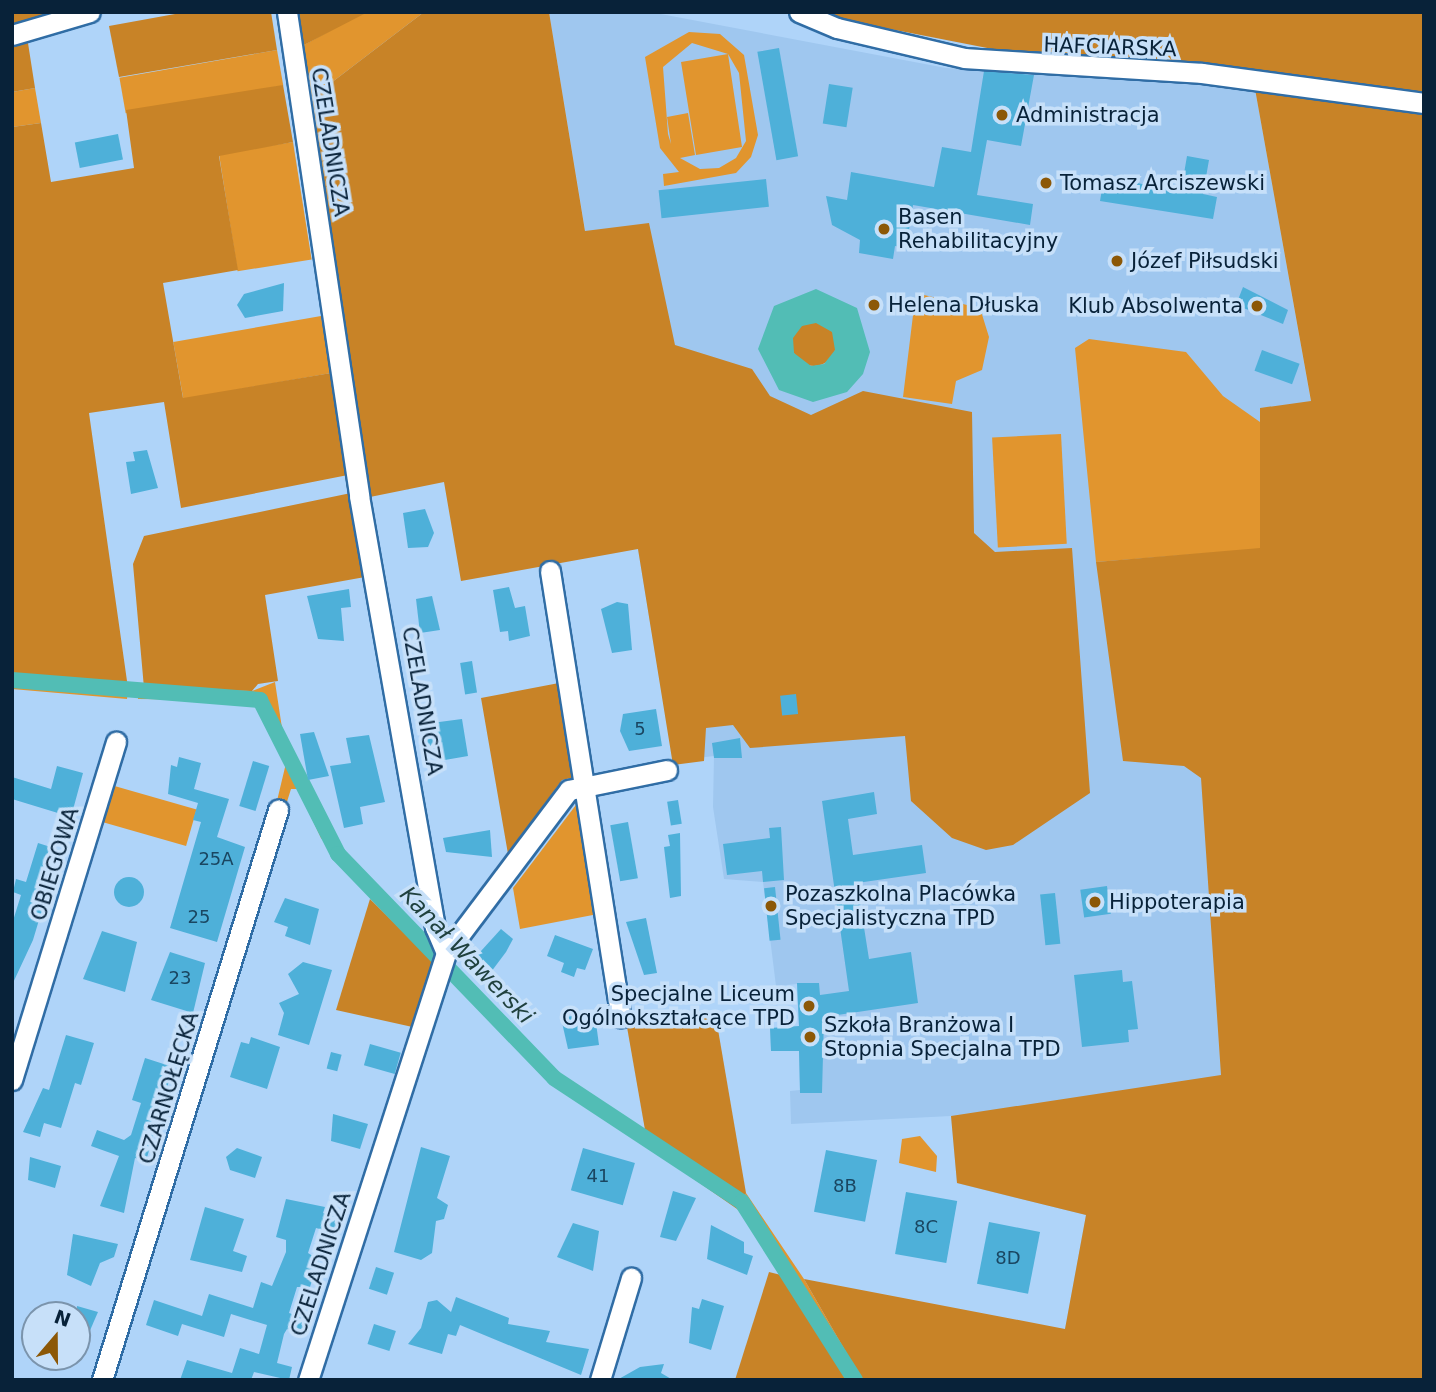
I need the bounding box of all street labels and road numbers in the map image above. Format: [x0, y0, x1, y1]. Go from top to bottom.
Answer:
street label: HAFCIARSKA [1043, 32, 1177, 62]
street label: CZELADNICZA [306, 66, 354, 218]
street label: CZELADNICZA [397, 625, 447, 777]
street label: OBIEGOWA [26, 804, 84, 924]
street label: CZARNOŁĘCKA [134, 1009, 204, 1167]
street label: CZELADNICZA [286, 1189, 356, 1339]

